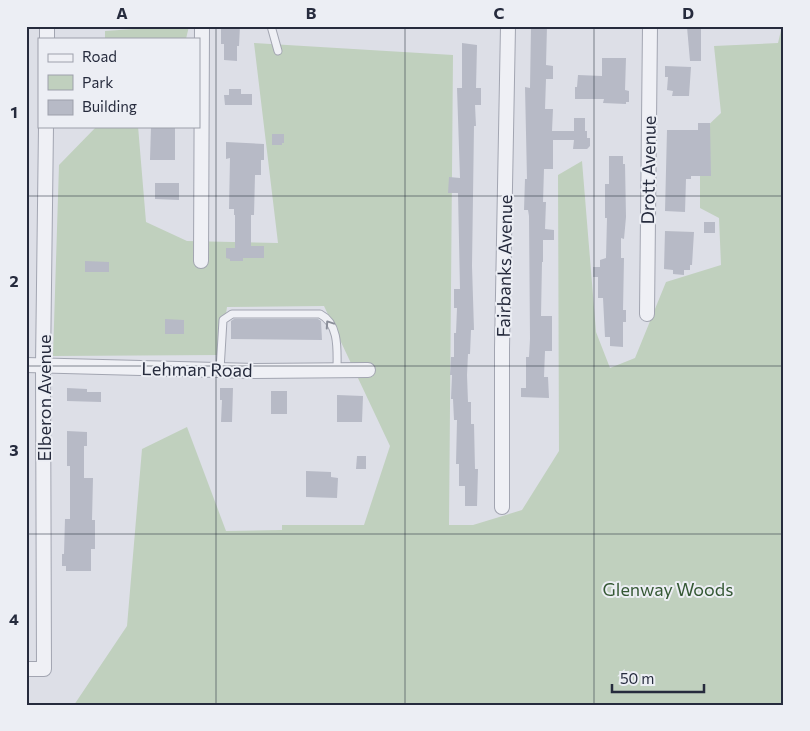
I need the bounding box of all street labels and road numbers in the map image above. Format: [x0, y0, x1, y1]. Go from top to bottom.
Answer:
street label: Drott Avenue [636, 115, 660, 225]
street label: Fairbanks Avenue [492, 194, 516, 338]
street label: Elberon Avenue [33, 335, 55, 461]
street label: Lehman Road [141, 357, 253, 381]

